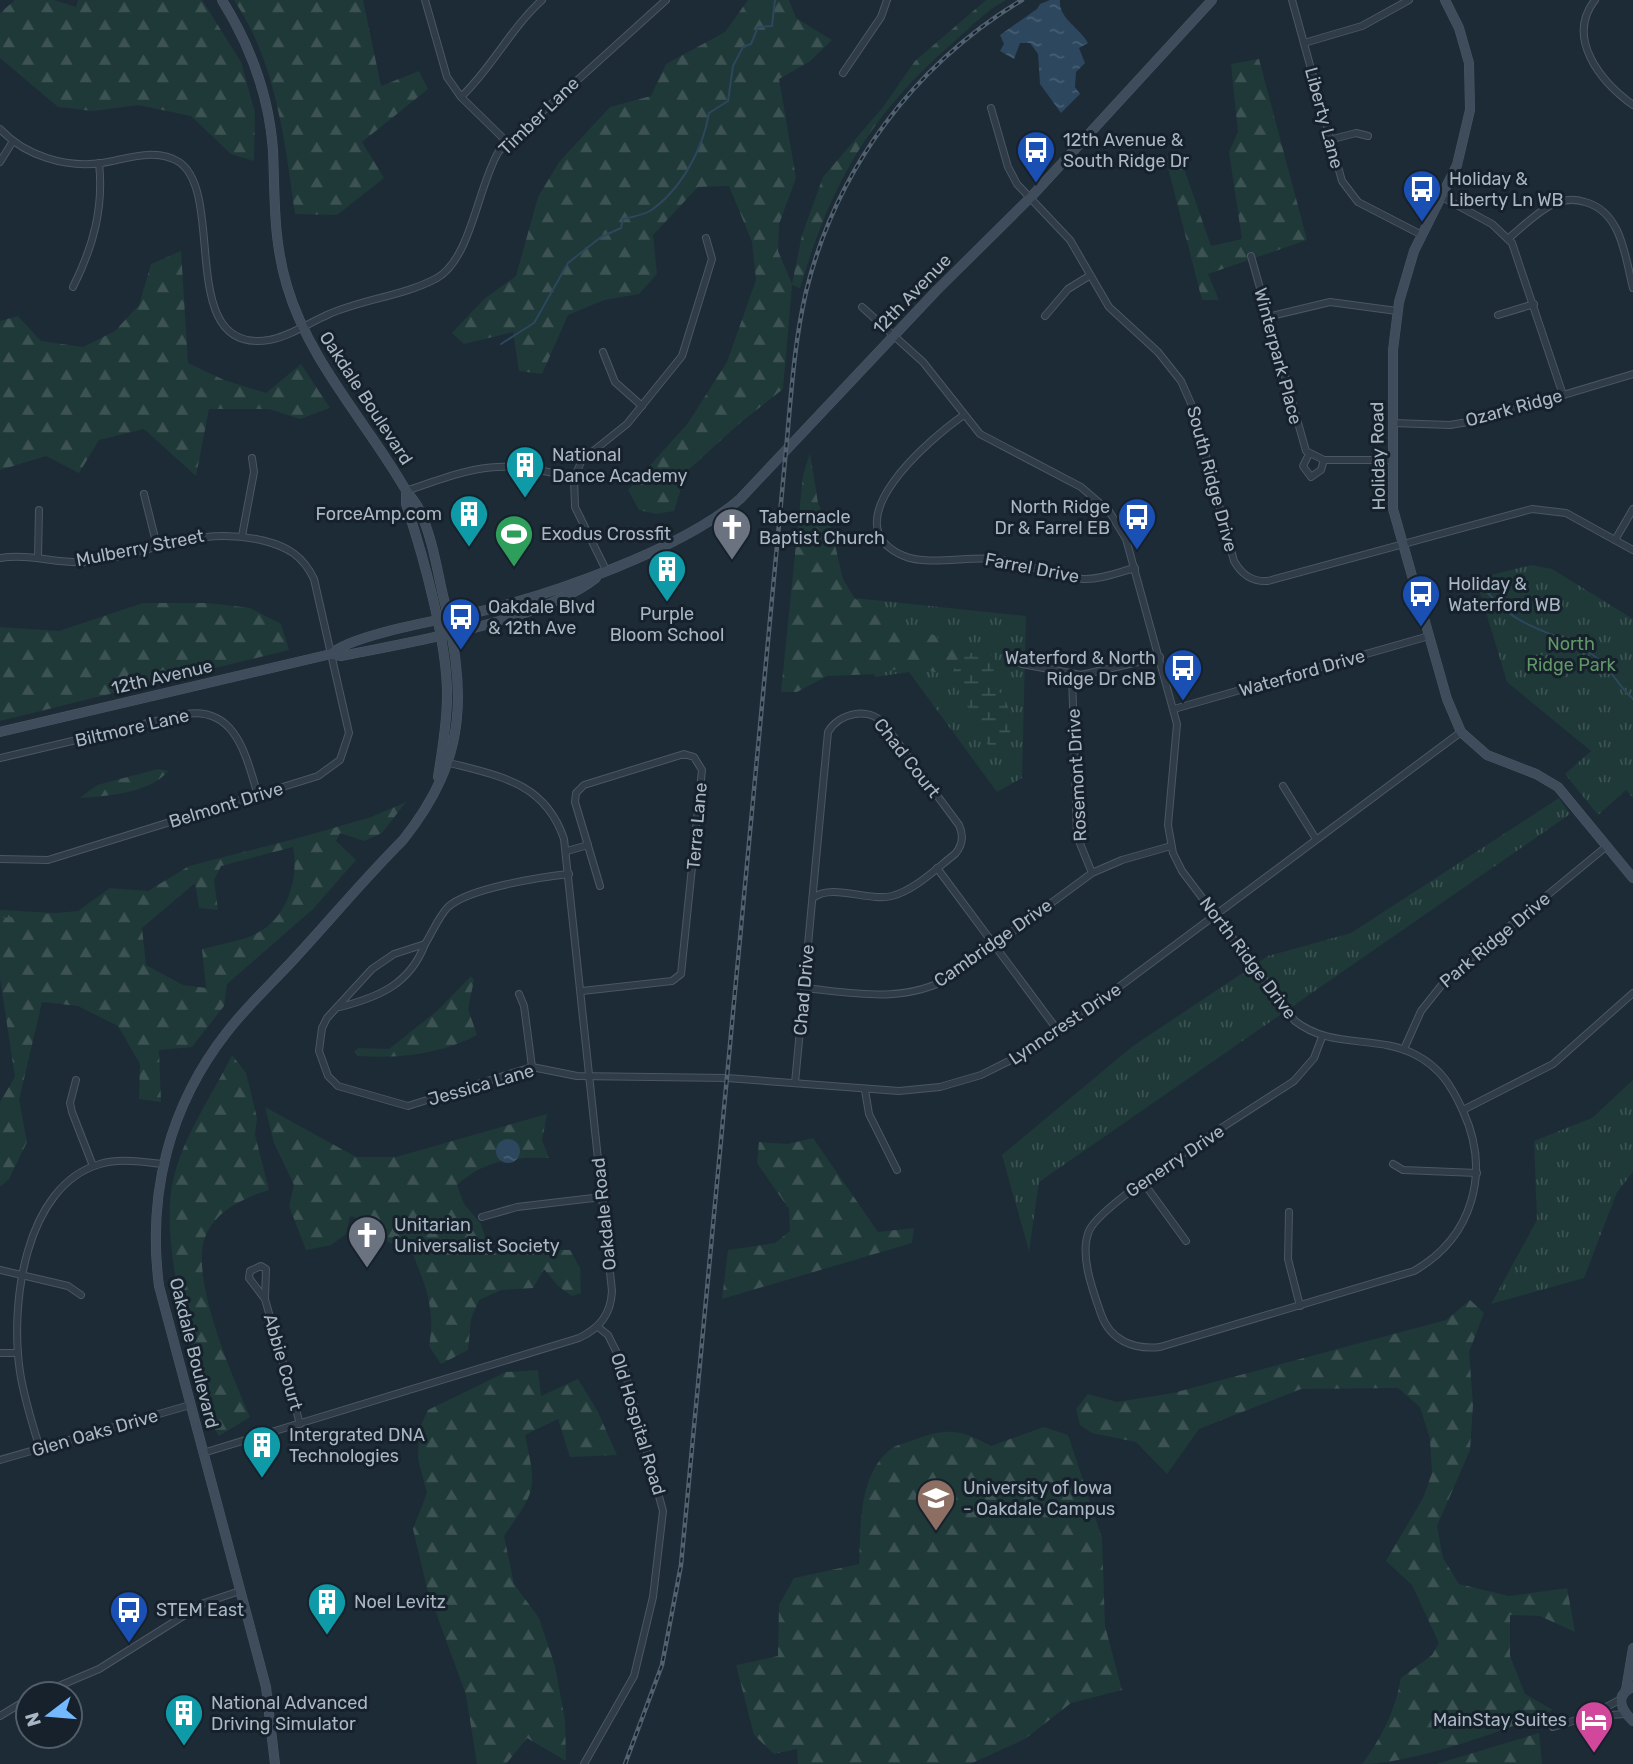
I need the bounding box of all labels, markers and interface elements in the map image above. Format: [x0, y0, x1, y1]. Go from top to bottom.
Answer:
street label: Liberty Lane [1300, 65, 1348, 171]
street label: Timber Lane [494, 72, 584, 160]
bus stop icon: 12th Avenue & South Ridge Dr [1015, 129, 1057, 184]
place label: 12th Avenue & South Ridge Dr [1063, 129, 1189, 172]
bus stop icon: Holiday & Liberty Ln WB [1401, 168, 1443, 223]
place label: Holiday & Liberty Ln WB [1449, 168, 1564, 211]
street label: 12th Avenue [868, 249, 956, 339]
street label: Winterpark Place [1249, 285, 1307, 427]
street label: Oakdale Boulevard [315, 327, 417, 469]
street label: Ozark Ridge [1463, 385, 1565, 431]
street label: Holiday Road [1366, 401, 1390, 511]
street label: South Ridge Drive [1182, 404, 1242, 554]
building icon: National Dance Academy [504, 444, 546, 499]
place label: National Dance Academy [552, 444, 688, 487]
building icon: ForceAmp.com [448, 493, 490, 548]
place label: North Ridge Dr & Farrel EB [995, 496, 1110, 539]
bus stop icon: North Ridge Dr & Farrel EB [1116, 496, 1158, 551]
place label: ForceAmp.com [316, 503, 442, 525]
church icon: Tabernacle Baptist Church [711, 506, 753, 561]
place label: Tabernacle Baptist Church [759, 506, 885, 549]
sports icon: Exodus Crossfit [493, 513, 535, 568]
place label: Exodus Crossfit [541, 523, 671, 545]
street label: Mulberry Street [74, 525, 206, 571]
building icon: Purple Bloom School [646, 548, 688, 603]
street label: Farrel Drive [983, 548, 1081, 588]
bus stop icon: Holiday & Waterford WB [1400, 573, 1442, 628]
place label: Holiday & Waterford WB [1448, 573, 1561, 616]
bus stop icon: Oakdale Blvd & 12th Ave [440, 596, 482, 651]
place label: Oakdale Blvd & 12th Ave [488, 596, 595, 639]
place label: Purple Bloom School [610, 603, 724, 646]
park label: North Ridge Park [1526, 633, 1616, 676]
street label: Waterford Drive [1236, 645, 1368, 701]
place label: Waterford & North Ridge Dr cNB [1005, 647, 1156, 690]
bus stop icon: Waterford & North Ridge Dr cNB [1162, 647, 1204, 702]
street label: 12th Avenue [109, 655, 215, 699]
street label: Biltmore Lane [73, 704, 191, 752]
street label: Rosemont Drive [1063, 708, 1091, 842]
street label: Chad Court [869, 714, 945, 802]
street label: Belmont Drive [166, 777, 286, 833]
street label: Terra Lane [682, 781, 712, 871]
street label: Park Ridge Drive [1435, 888, 1555, 992]
street label: North Ridge Drive [1195, 892, 1301, 1024]
street label: Cambridge Drive [930, 894, 1056, 992]
street label: Chad Drive [789, 944, 819, 1036]
street label: Lynncrest Drive [1005, 978, 1125, 1070]
street label: Jessica Lane [425, 1059, 537, 1111]
street label: Generry Drive [1122, 1120, 1228, 1202]
street label: Oakdale Road [587, 1157, 621, 1271]
church icon: Unitarian Universalist Society [346, 1214, 388, 1269]
place label: Unitarian Universalist Society [394, 1214, 560, 1257]
street label: Oakdale Boulevard [165, 1275, 223, 1431]
street label: Abbie Court [259, 1311, 307, 1413]
street label: Old Hospital Road [606, 1350, 670, 1498]
street label: Glen Oaks Drive [29, 1404, 161, 1462]
building icon: Intergrated DNA Technologies [241, 1424, 283, 1479]
place label: Intergrated DNA Technologies [289, 1424, 425, 1467]
school or university icon: University of Iowa - Oakdale Campus [915, 1477, 957, 1532]
place label: University of Iowa - Oakdale Campus [963, 1477, 1115, 1520]
building icon: Noel Levitz [306, 1581, 348, 1636]
bus stop icon: STEM East [108, 1589, 150, 1644]
place label: Noel Levitz [354, 1591, 446, 1613]
place label: STEM East [156, 1599, 244, 1621]
north arrow [14, 1680, 84, 1750]
building icon: National Advanced Driving Simulator [163, 1692, 205, 1747]
place label: National Advanced Driving Simulator [211, 1692, 368, 1735]
hotel icon: MainStay Suites [1573, 1699, 1615, 1754]
place label: MainStay Suites [1433, 1709, 1567, 1731]
text: N [20, 1710, 46, 1729]

